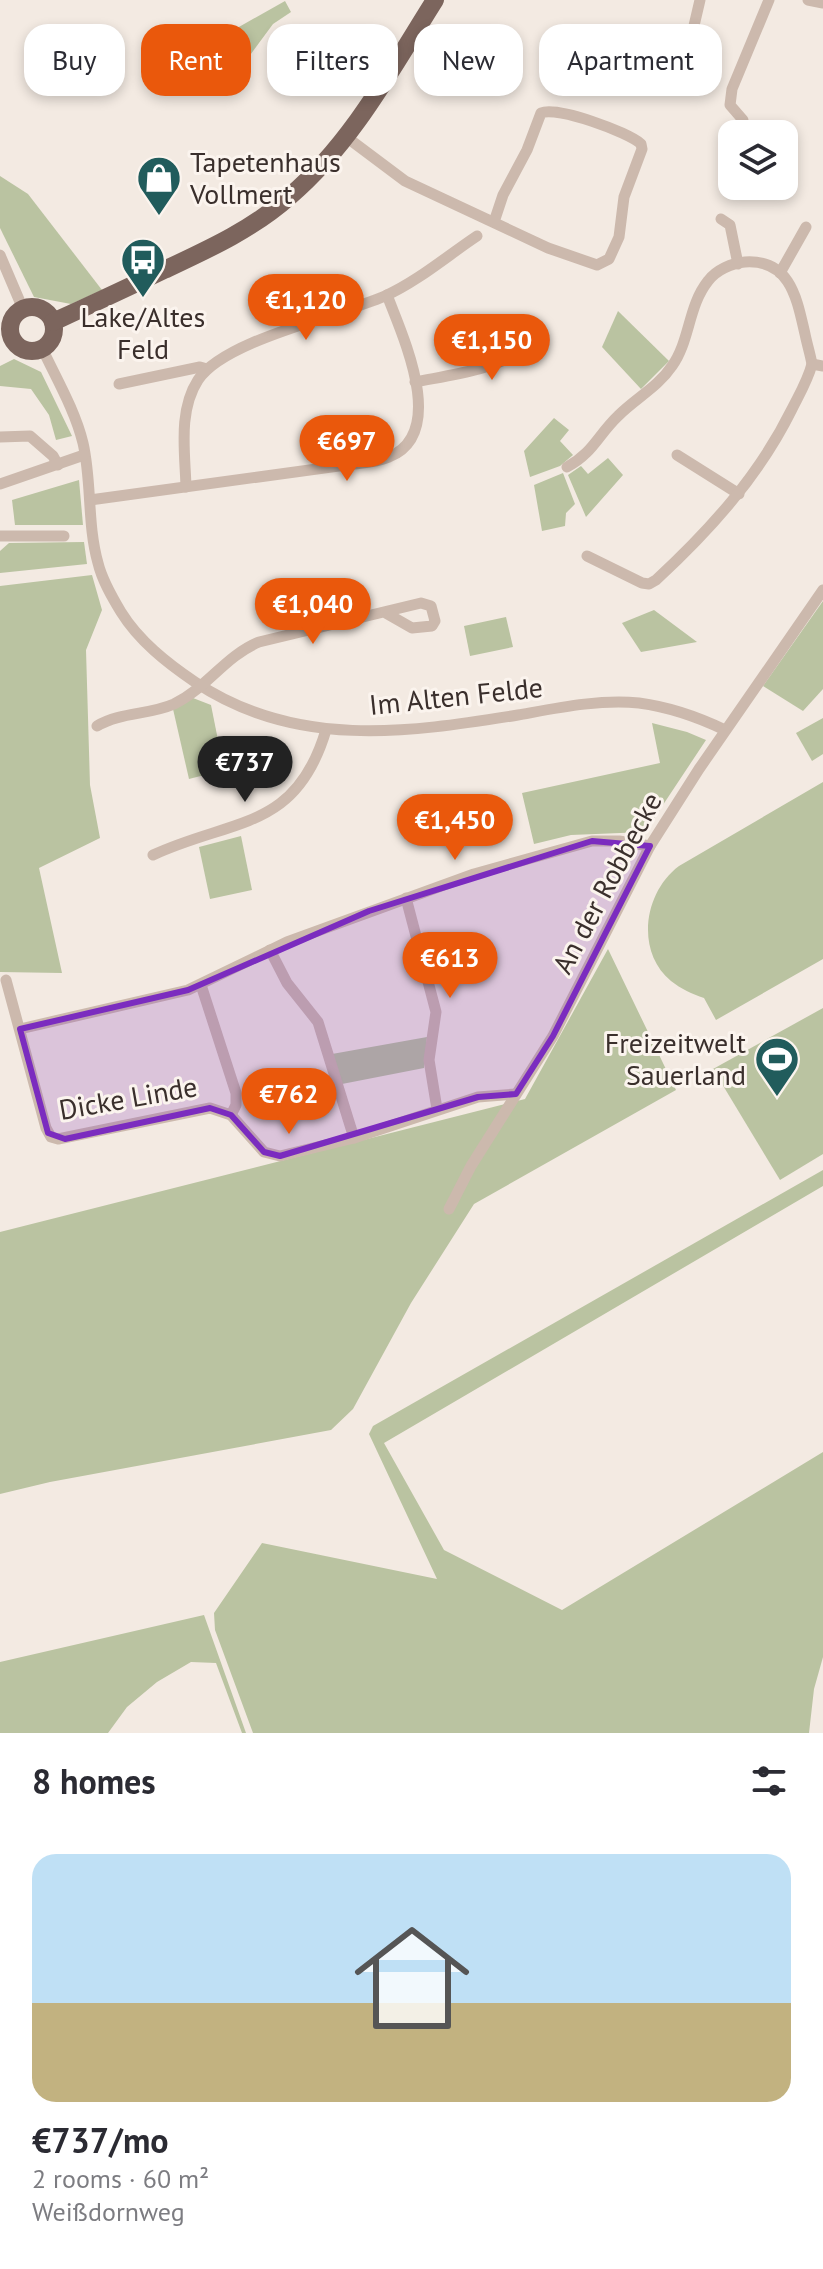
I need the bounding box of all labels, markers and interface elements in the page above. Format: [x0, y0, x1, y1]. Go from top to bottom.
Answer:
chip: Buy [24, 24, 125, 96]
chip: Rent [141, 24, 251, 96]
chip: Filters [267, 24, 398, 96]
chip: New [414, 24, 523, 96]
chip: Apartment [539, 24, 722, 96]
map controls [718, 120, 798, 200]
button: layers [718, 120, 798, 200]
place label: Tapetenhaus Vollmert [189, 143, 341, 212]
shop icon: Tapetenhaus Vollmert [135, 154, 183, 217]
bus stop icon: Lake/Altes Feld [119, 236, 167, 299]
pin: €1,120 [241, 274, 371, 342]
text: €1,120 [266, 283, 346, 316]
place label: Lake/Altes Feld [81, 298, 205, 367]
pin: €1,150 [427, 314, 557, 382]
text: €1,150 [452, 323, 532, 356]
pin: €697 [300, 415, 394, 483]
text: €697 [318, 424, 376, 457]
pin: €1,040 [248, 578, 378, 646]
text: €1,040 [273, 587, 353, 620]
street label: Im Alten Felde [367, 668, 545, 723]
pin: €737 [198, 736, 292, 804]
text: €737 [216, 745, 274, 778]
street label: An der Robbecke [543, 786, 670, 980]
pin: €1,450 [390, 794, 520, 862]
text: €1,450 [415, 803, 495, 836]
pin: €613 [403, 932, 497, 1000]
text: €613 [421, 941, 479, 974]
place label: Freizeitwelt Sauerland [605, 1024, 746, 1093]
sports icon: Freizeitwelt Sauerland [753, 1035, 801, 1098]
street label: Dicke Linde [56, 1067, 200, 1128]
pin: €762 [242, 1068, 336, 1136]
text: €762 [260, 1077, 318, 1110]
text: 8 homes [32, 1759, 156, 1803]
icon: filters [747, 1759, 791, 1803]
icon: home [340, 1906, 484, 2050]
text: €737/mo [32, 2118, 169, 2162]
text: 2 rooms · 60 m² [32, 2162, 209, 2195]
text: Weißdornweg [32, 2195, 185, 2228]

